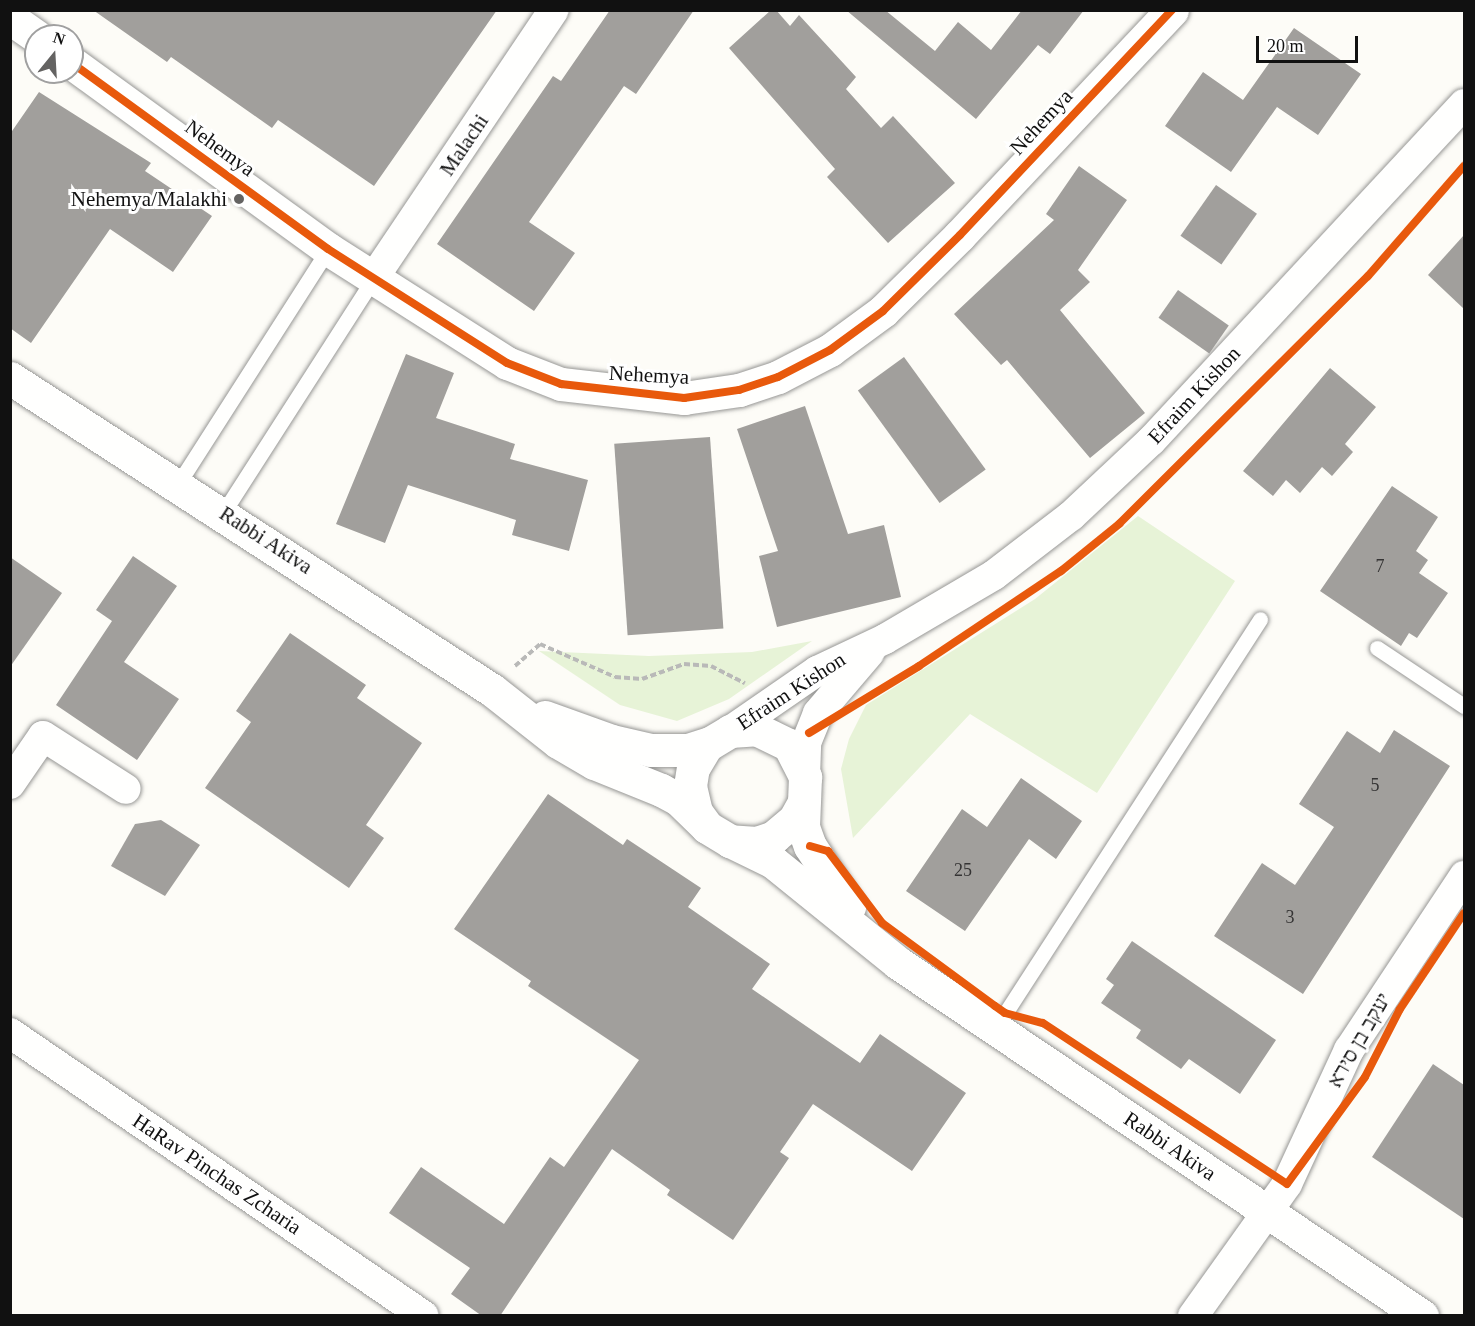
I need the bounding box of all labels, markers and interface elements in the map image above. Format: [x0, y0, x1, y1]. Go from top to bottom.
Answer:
north arrow [24, 24, 84, 84]
scale bar [1259, 24, 1361, 62]
text: N [51, 28, 67, 48]
text: 20 m [1267, 36, 1304, 56]
street label: Nehemya [1004, 84, 1078, 160]
street label: Malachi [434, 109, 494, 181]
street label: Nehemya [180, 114, 260, 182]
place label: Nehemya/Malakhi [71, 186, 227, 212]
marker: Nehemya/Malakhi [232, 192, 246, 206]
street label: Efraim Kishon [1142, 341, 1246, 449]
street label: Nehemya [608, 360, 690, 390]
street label: Rabbi Akiva [214, 500, 318, 580]
house number: 7 [1376, 555, 1384, 577]
street label: Efraim Kishon [732, 647, 850, 735]
house number: 5 [1370, 774, 1380, 796]
house number: 25 [954, 859, 972, 881]
house number: 3 [1286, 906, 1294, 928]
street label: יעקב בן סירא [1322, 988, 1396, 1092]
street label: Rabbi Akiva [1119, 1106, 1221, 1186]
street label: HaRav Pinchas Zcharia [128, 1108, 306, 1240]

